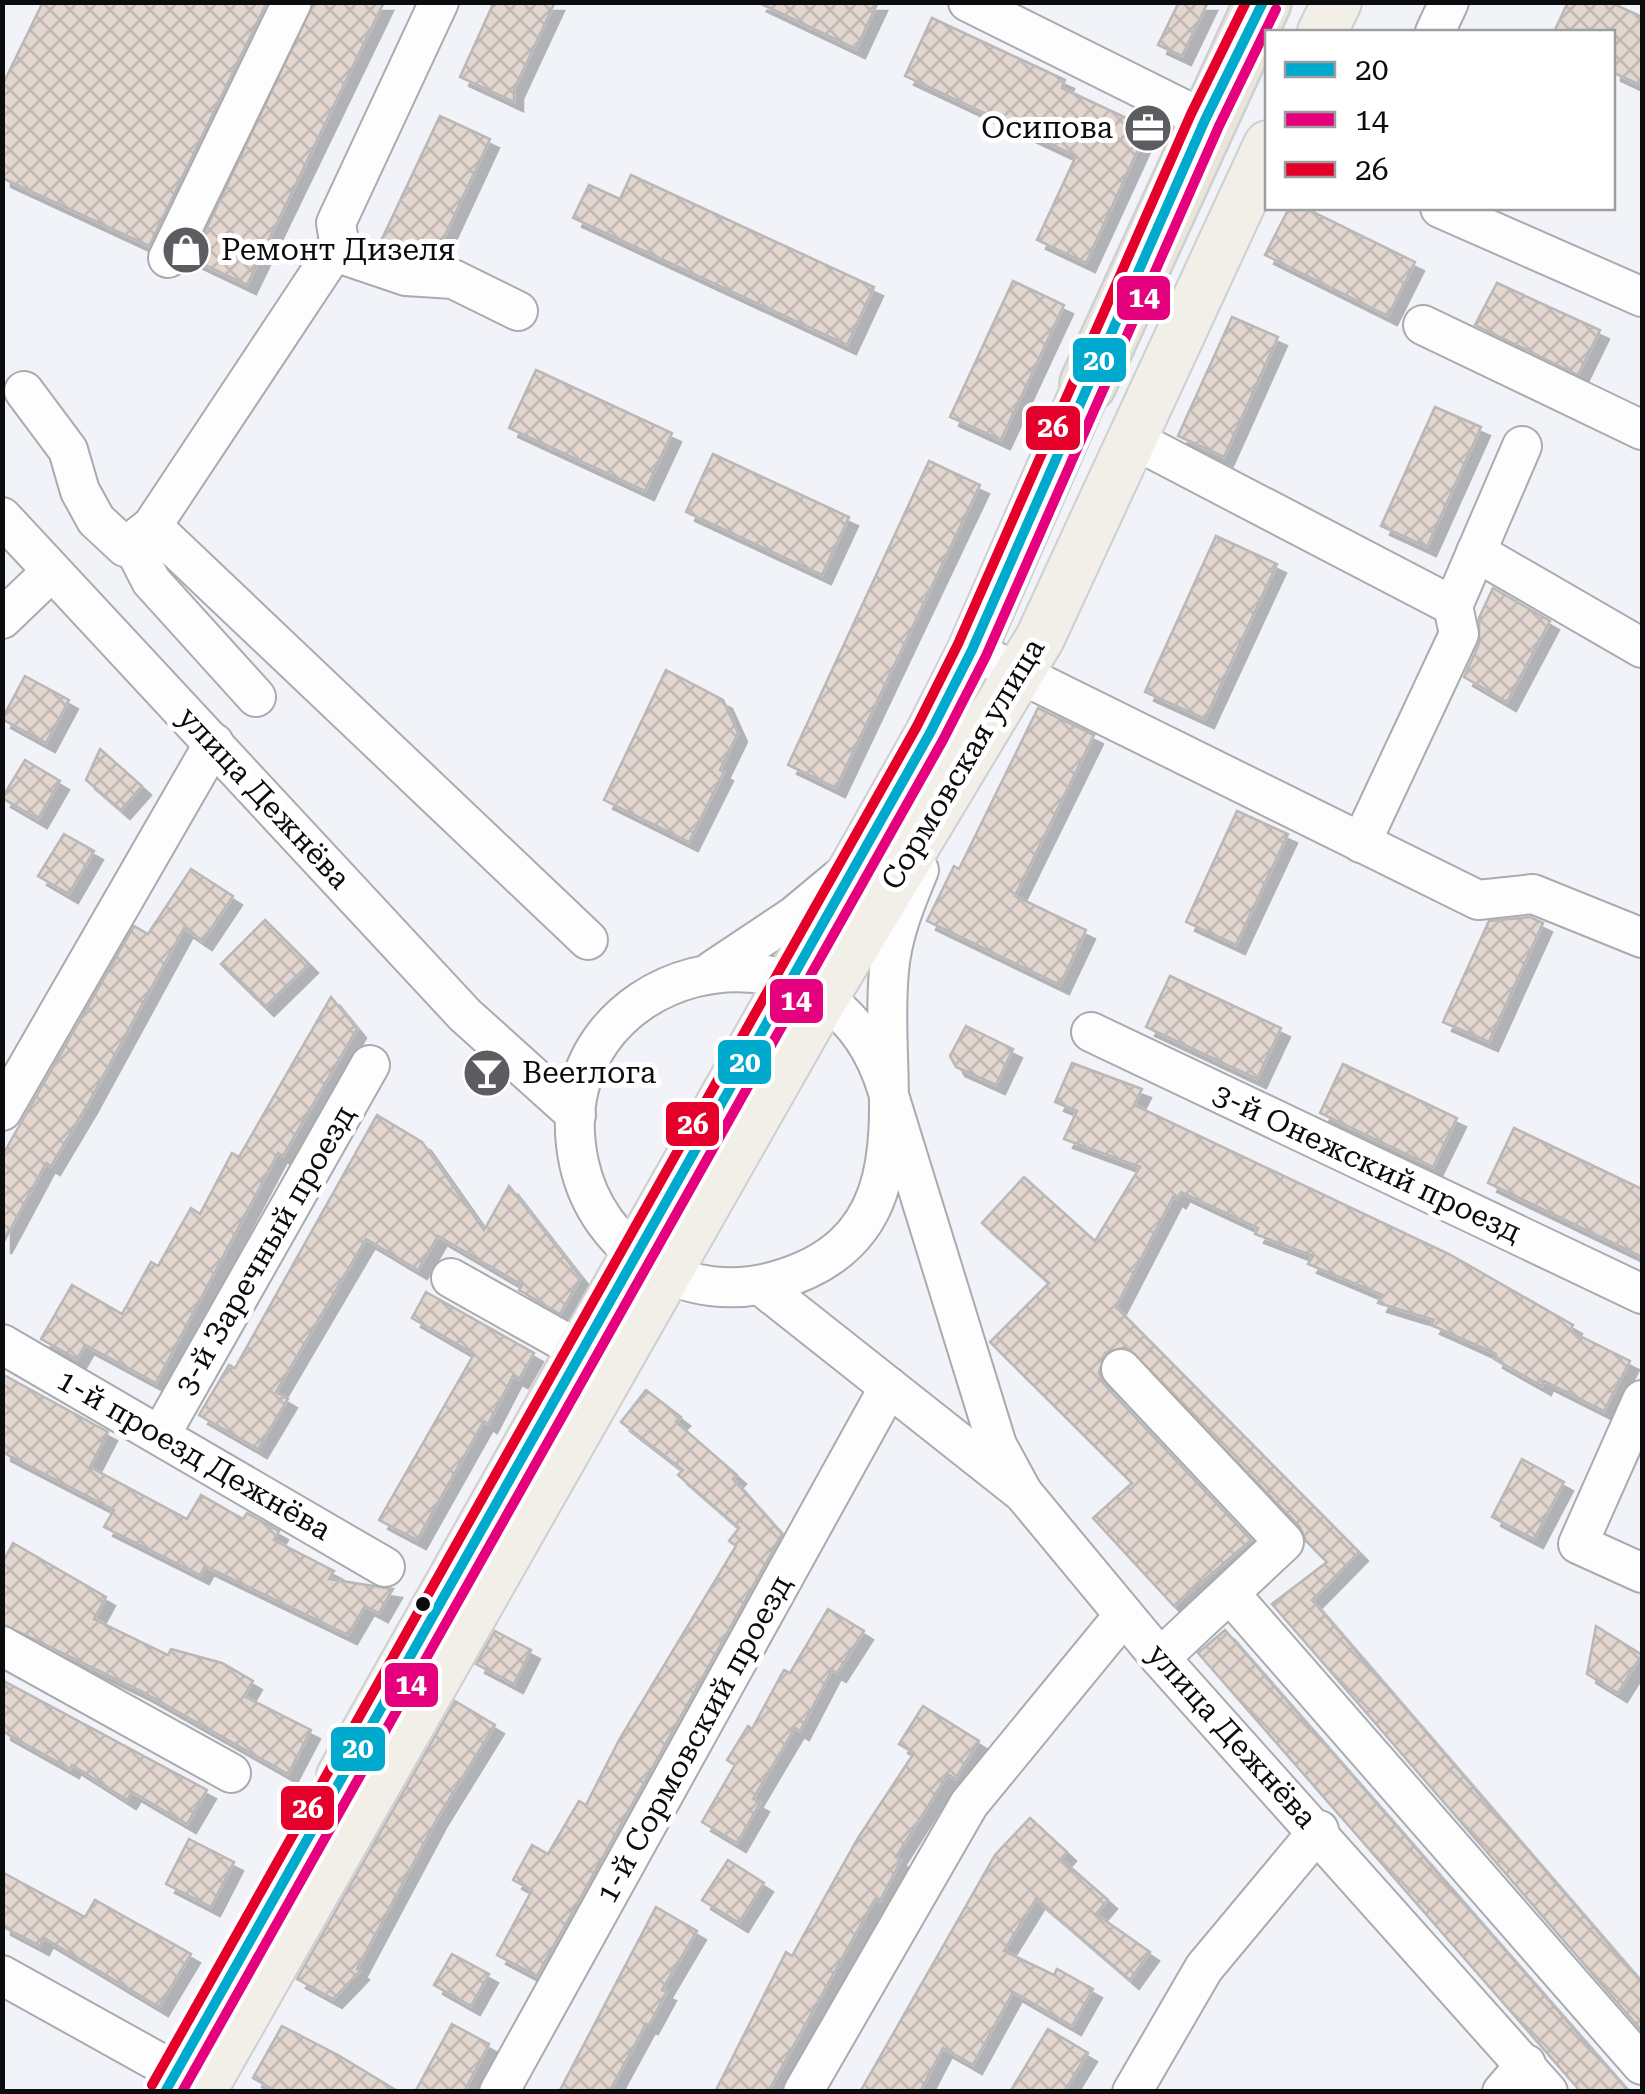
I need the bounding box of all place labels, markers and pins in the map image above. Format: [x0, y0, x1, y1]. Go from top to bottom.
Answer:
office icon: Осипова [1122, 102, 1174, 154]
place label: Осипова [981, 110, 1113, 145]
shop icon: Ремонт Дизеля [160, 224, 212, 276]
place label: Ремонт Дизеля [221, 232, 455, 267]
bar icon: Beerлога [461, 1047, 513, 1099]
place label: Beerлога [522, 1055, 656, 1090]
unlabelled marker [413, 1594, 433, 1614]

